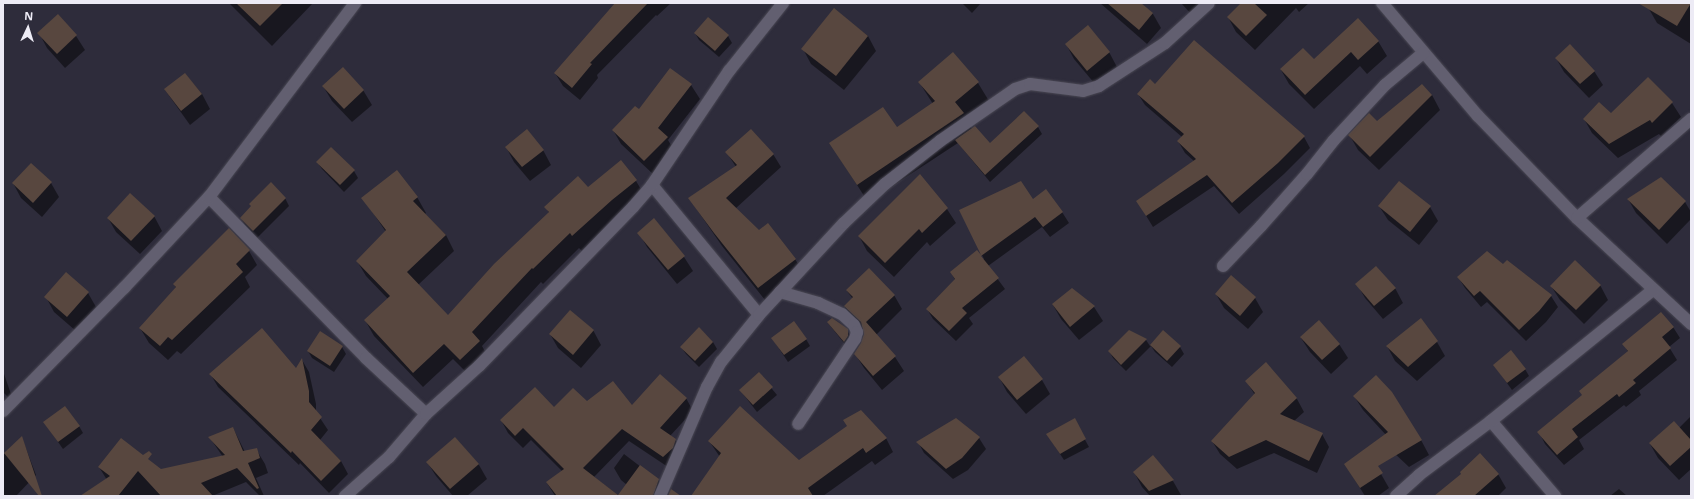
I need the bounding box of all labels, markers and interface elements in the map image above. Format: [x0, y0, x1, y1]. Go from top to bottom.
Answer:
north arrow [8, 8, 48, 48]
text: N [24, 8, 34, 23]

